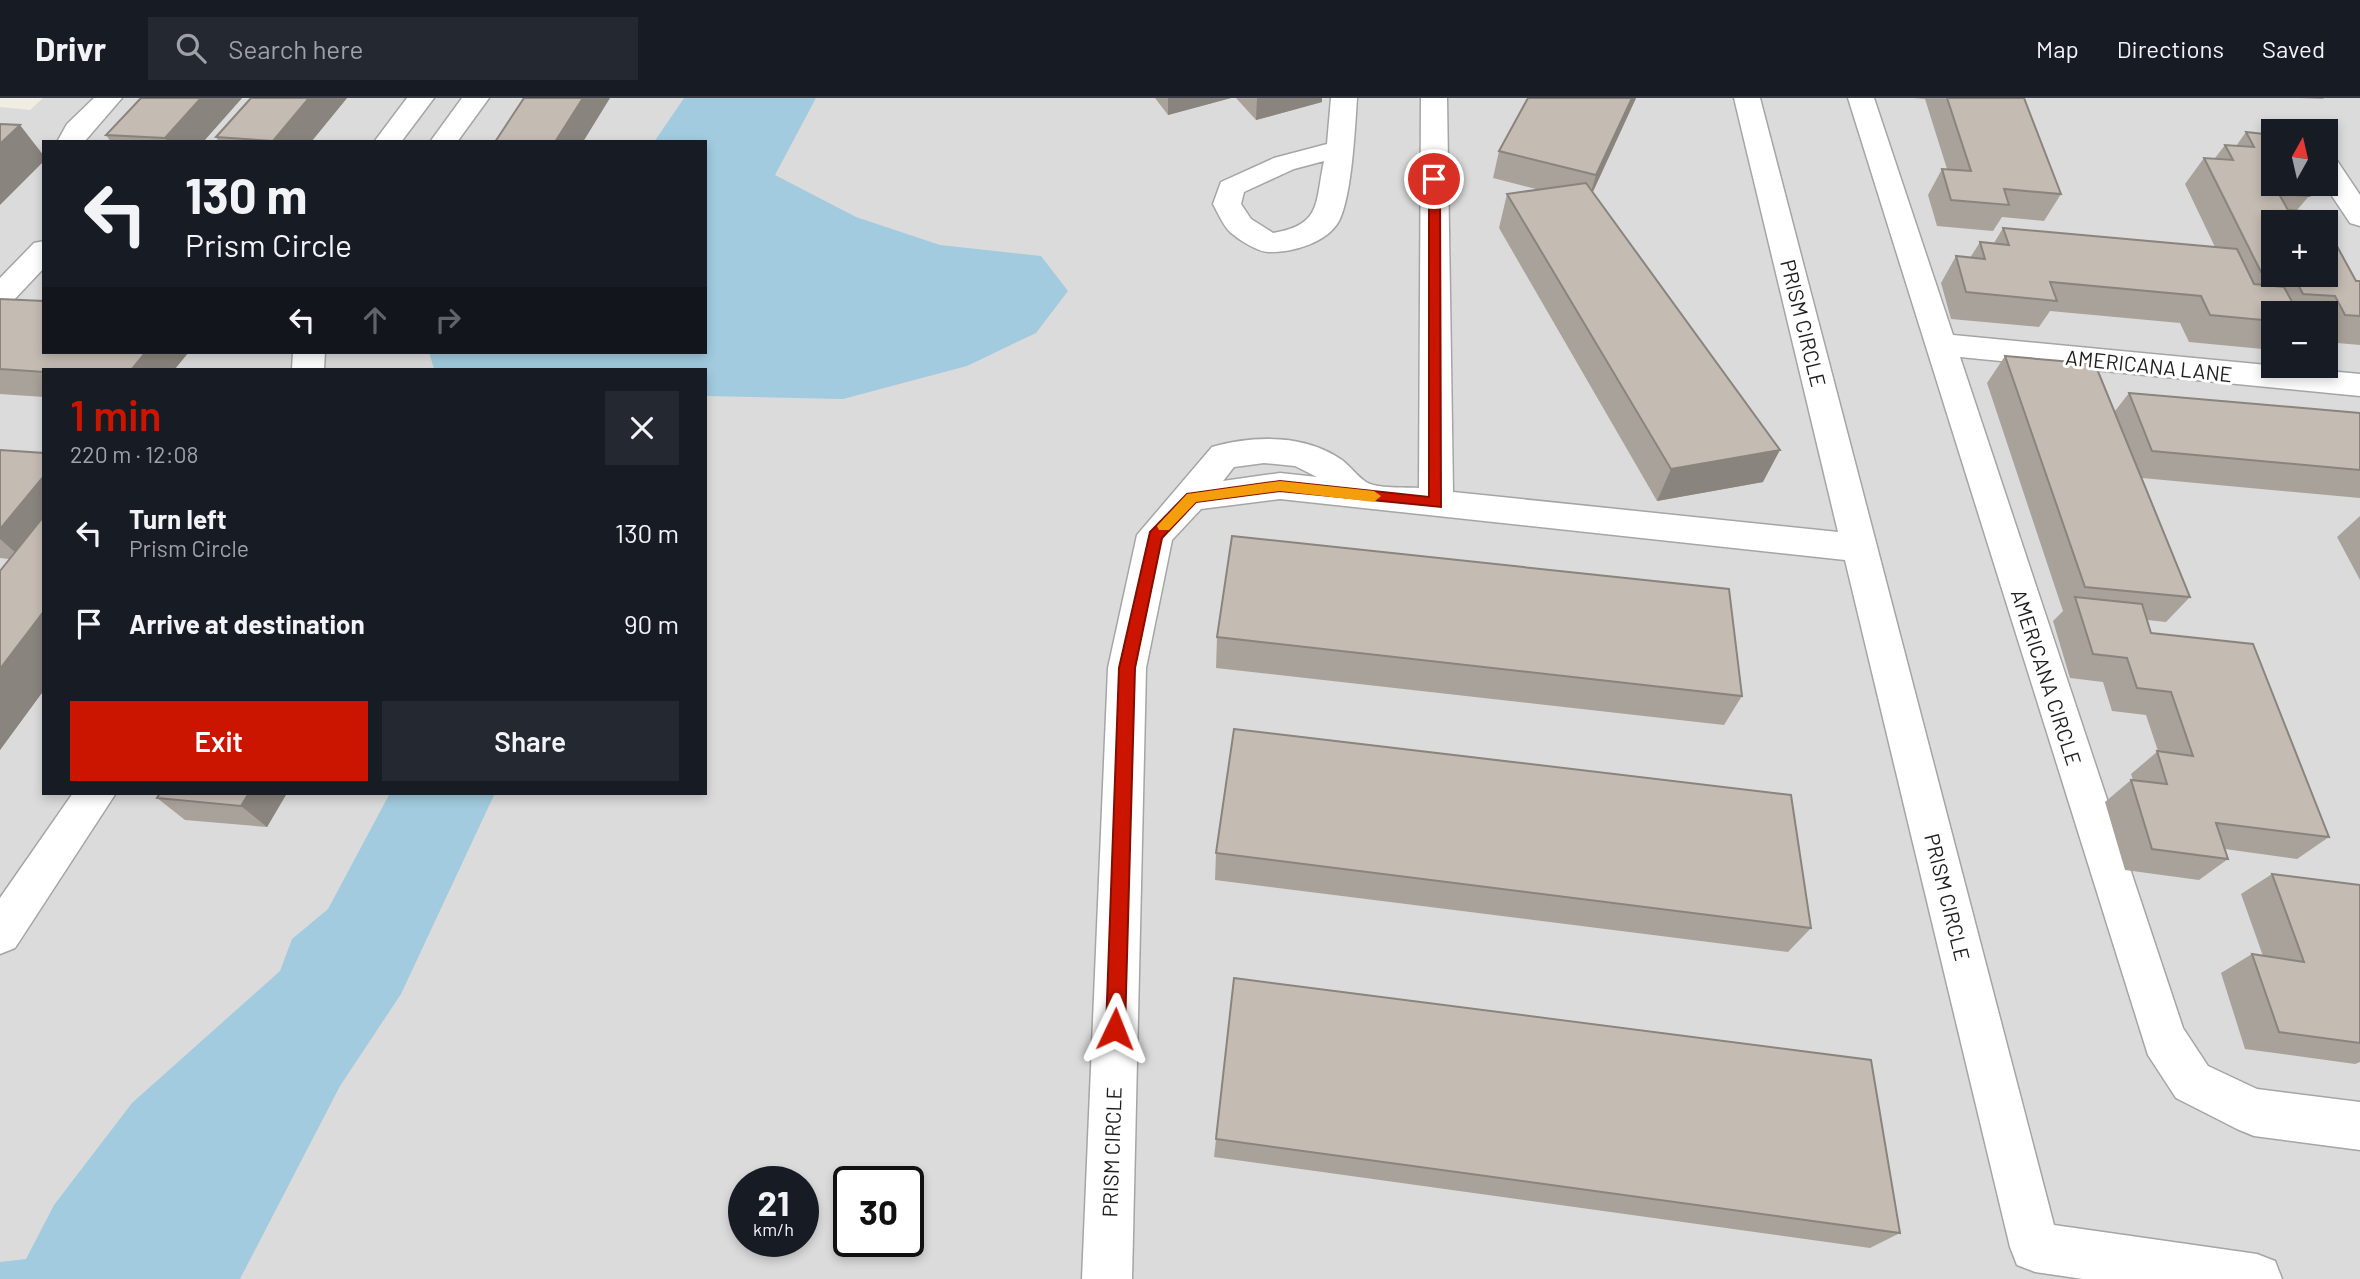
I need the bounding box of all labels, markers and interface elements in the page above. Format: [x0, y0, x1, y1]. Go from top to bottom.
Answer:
search box [148, 17, 638, 80]
text: Drivr [35, 28, 106, 68]
icon: search [172, 29, 210, 67]
text: Search here [228, 33, 363, 64]
text: Map [2036, 34, 2079, 63]
text: Directions [2117, 34, 2224, 63]
text: Saved [2262, 34, 2325, 63]
north arrow [2261, 119, 2338, 196]
map controls [2261, 119, 2338, 378]
pin [1404, 149, 1464, 209]
icon: arrive [1415, 160, 1453, 198]
text: 130 m [185, 165, 307, 224]
icon: left [70, 168, 161, 259]
button: + [2261, 210, 2338, 287]
text: Prism Circle [185, 225, 352, 263]
street label: PRISM CIRCLE [1776, 257, 1832, 389]
icon: left [283, 301, 321, 339]
icon: ahead [356, 301, 394, 339]
icon: right [429, 301, 467, 339]
button: − [2261, 301, 2338, 378]
street label: AMERICANA LANE [2064, 344, 2234, 386]
text: 1 min [70, 389, 162, 439]
button: close [605, 391, 679, 465]
text: 220 m · 12:08 [70, 440, 198, 468]
text: Turn left [129, 503, 227, 534]
icon: left [70, 514, 108, 552]
text: 130 m [615, 517, 679, 548]
text: Prism Circle [129, 534, 249, 562]
street label: AMERICANA CIRCLE [2007, 586, 2087, 768]
icon: arrive [70, 605, 108, 643]
text: Arrive at destination [129, 608, 365, 639]
text: 90 m [624, 608, 679, 639]
button: Exit [70, 701, 368, 781]
button: Share [382, 701, 679, 781]
street label: PRISM CIRCLE [1920, 831, 1976, 963]
position arrow [1078, 992, 1152, 1066]
street label: PRISM CIRCLE [1096, 1086, 1126, 1218]
speed limit sign: 30 [833, 1166, 924, 1257]
text: 21 [758, 1181, 789, 1223]
text: km/h [753, 1218, 794, 1240]

